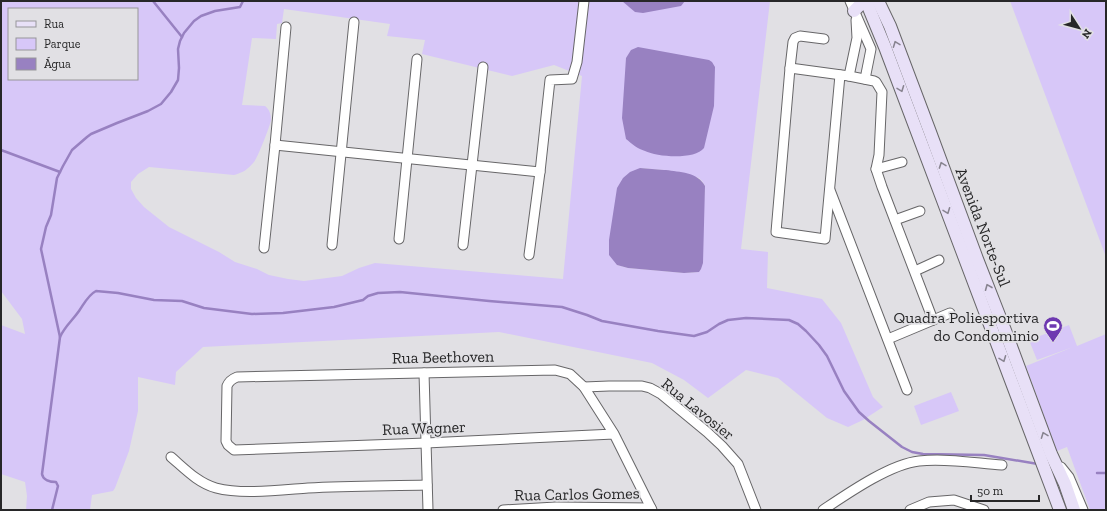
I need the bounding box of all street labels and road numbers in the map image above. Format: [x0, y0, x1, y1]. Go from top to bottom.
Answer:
street label: Avenida Norte-Sul [952, 165, 1014, 289]
street label: Rua Beethoven [392, 347, 495, 367]
street label: Rua Lavosier [658, 374, 738, 444]
street label: Rua Wagner [382, 417, 466, 439]
street label: Rua Carlos Gomes [514, 483, 640, 505]

